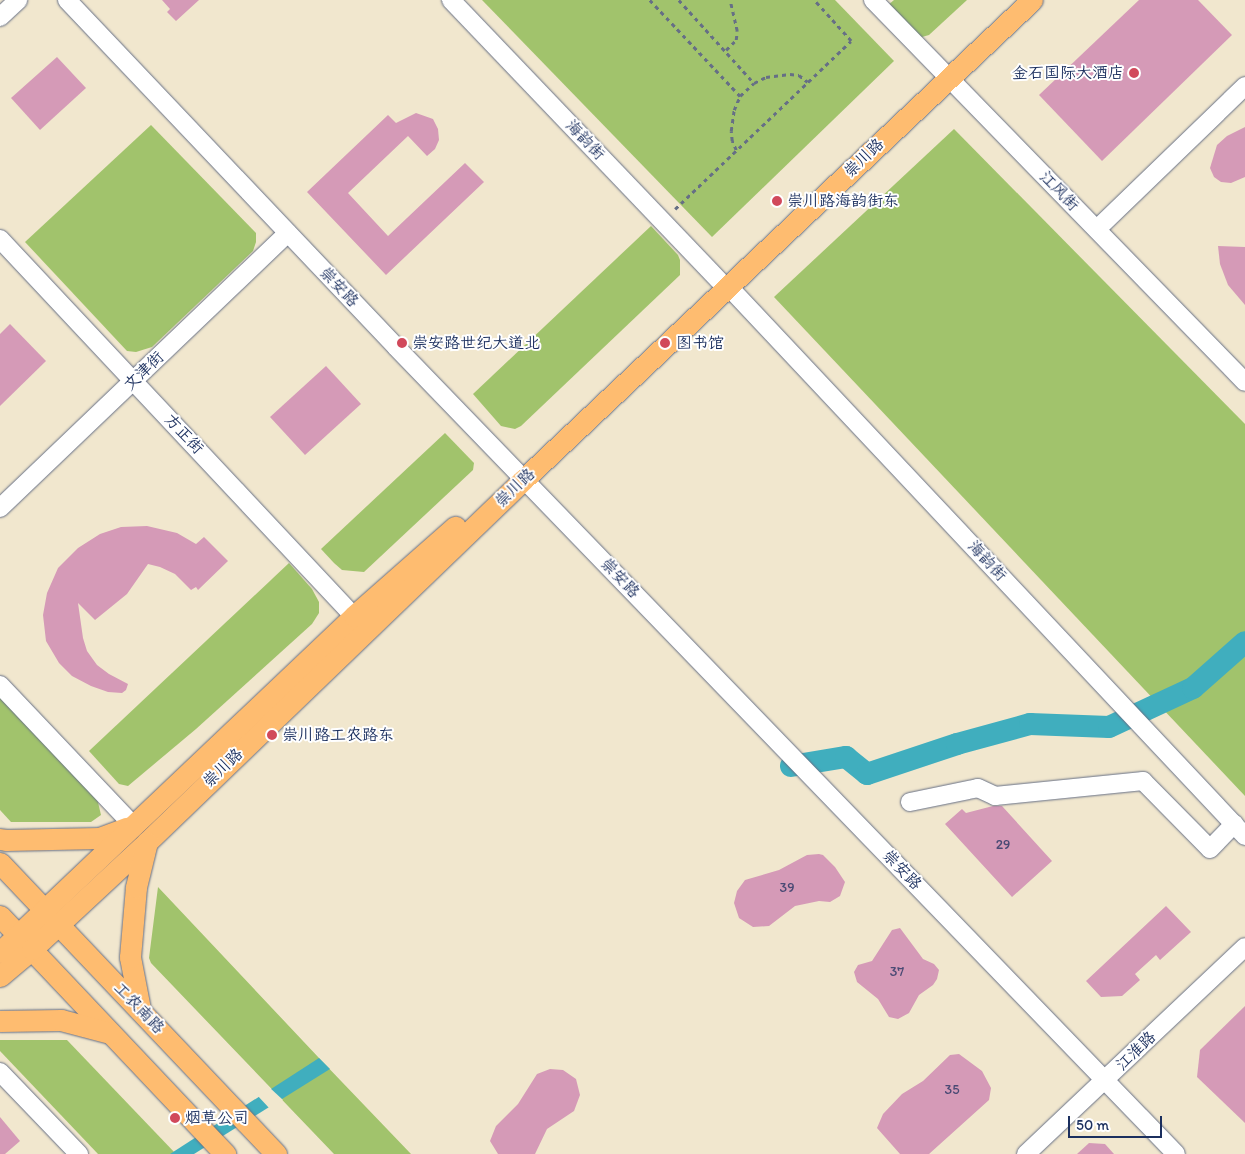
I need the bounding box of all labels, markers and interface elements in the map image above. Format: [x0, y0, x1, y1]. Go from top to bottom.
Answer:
place label: 金石国际大酒店 [1012, 63, 1124, 83]
marker: 金石国际大酒店 [1128, 67, 1140, 79]
street label: 海韵街 [561, 116, 609, 164]
street label: 崇川路 [840, 134, 888, 182]
street label: 江风街 [1035, 167, 1083, 215]
place label: 崇川路海韵街东 [787, 191, 899, 211]
marker: 崇川路海韵街东 [771, 195, 783, 207]
street label: 崇安路 [315, 263, 363, 311]
place label: 崇安路世纪大道北 [412, 333, 540, 353]
place label: 图书馆 [676, 333, 724, 353]
marker: 图书馆 [658, 336, 672, 350]
marker: 崇安路世纪大道北 [396, 337, 408, 349]
street label: 文津街 [120, 347, 168, 395]
street label: 方正街 [161, 410, 207, 458]
street label: 崇川路 [491, 464, 539, 512]
street label: 海韵街 [964, 537, 1010, 585]
street label: 崇安路 [596, 554, 644, 602]
place label: 崇川路工农路东 [282, 725, 394, 745]
marker: 崇川路工农路东 [266, 729, 278, 741]
street label: 崇川路 [199, 744, 247, 792]
house number: 29 [996, 837, 1010, 853]
street label: 崇安路 [878, 846, 926, 894]
house number: 39 [780, 880, 794, 896]
house number: 37 [890, 964, 904, 980]
street label: 工农南路 [110, 978, 168, 1038]
street label: 江淮路 [1112, 1027, 1160, 1075]
house number: 35 [945, 1082, 959, 1098]
scale bar [1070, 1106, 1164, 1138]
place label: 烟草公司 [185, 1108, 249, 1128]
marker: 烟草公司 [169, 1112, 181, 1124]
text: 50 m [1076, 1116, 1109, 1134]

